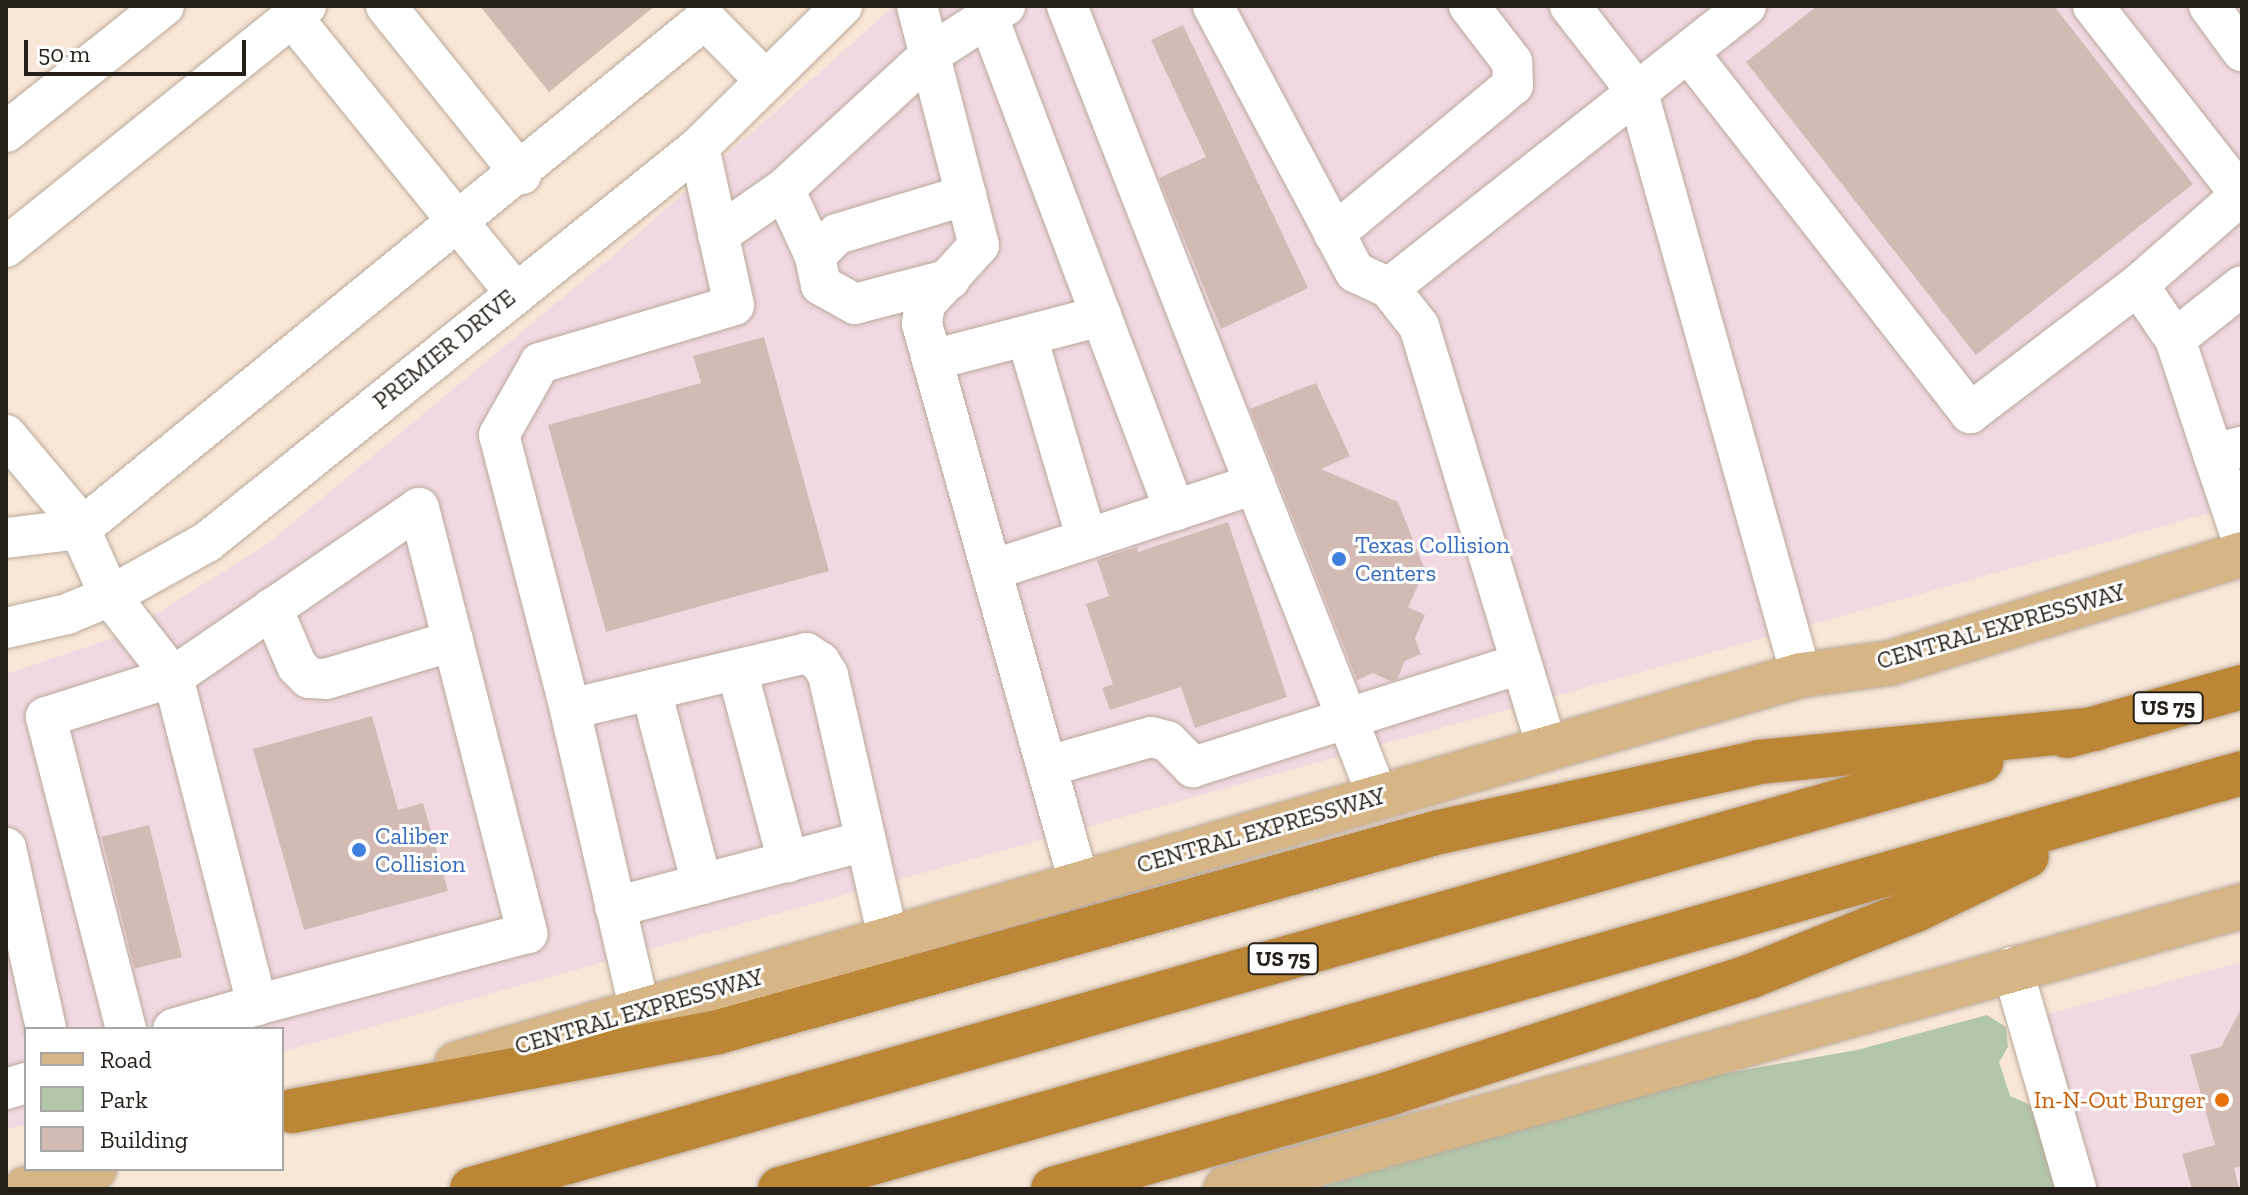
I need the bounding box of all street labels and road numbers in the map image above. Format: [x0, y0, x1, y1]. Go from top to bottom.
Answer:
street label: PREMIER DRIVE [367, 283, 521, 415]
street label: CENTRAL EXPRESSWAY [1873, 577, 2129, 675]
road number: US 75 [2132, 690, 2204, 726]
street label: CENTRAL EXPRESSWAY [1133, 781, 1389, 879]
road number: US 75 [1247, 941, 1319, 977]
street label: CENTRAL EXPRESSWAY [511, 962, 767, 1060]

